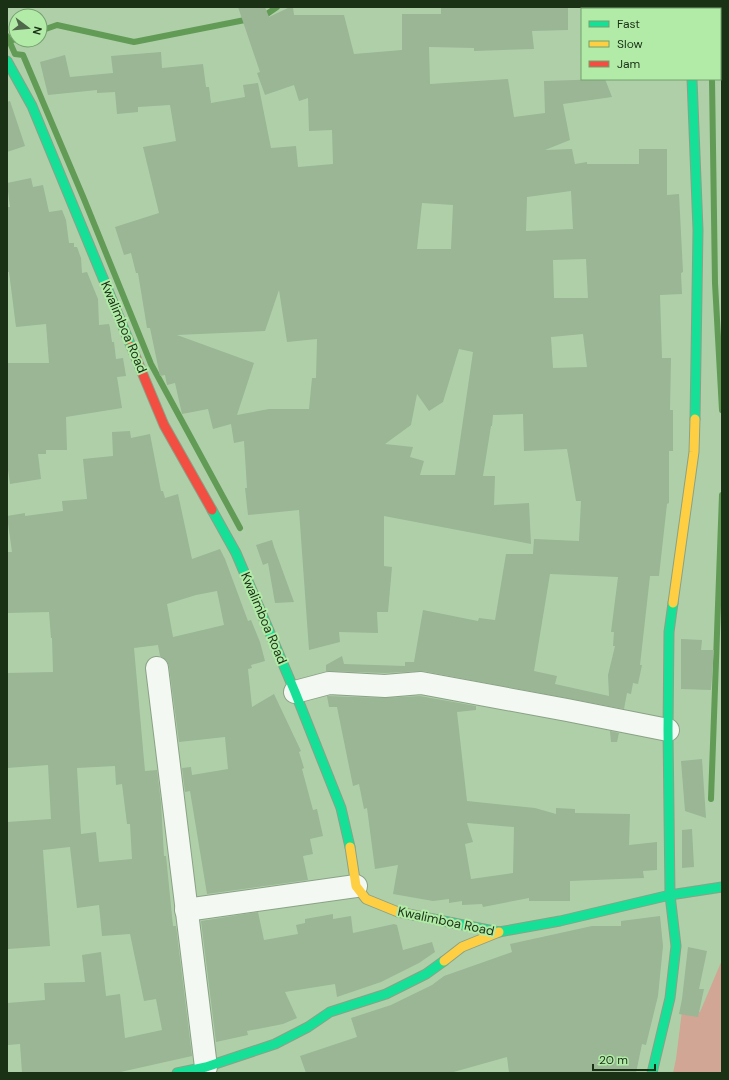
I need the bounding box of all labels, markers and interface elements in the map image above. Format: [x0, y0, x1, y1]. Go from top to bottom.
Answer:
north arrow [8, 8, 48, 48]
legend [581, 8, 721, 80]
text: Fast [617, 16, 640, 32]
text: N [30, 25, 45, 37]
text: Slow [617, 36, 643, 52]
text: Jam [617, 56, 640, 72]
street label: Kwalimboa Road [97, 278, 151, 376]
street label: Kwalimboa Road [237, 569, 291, 667]
street label: Kwalimboa Road [396, 902, 496, 940]
scale bar [593, 1046, 655, 1072]
text: 20 m [599, 1052, 628, 1068]

